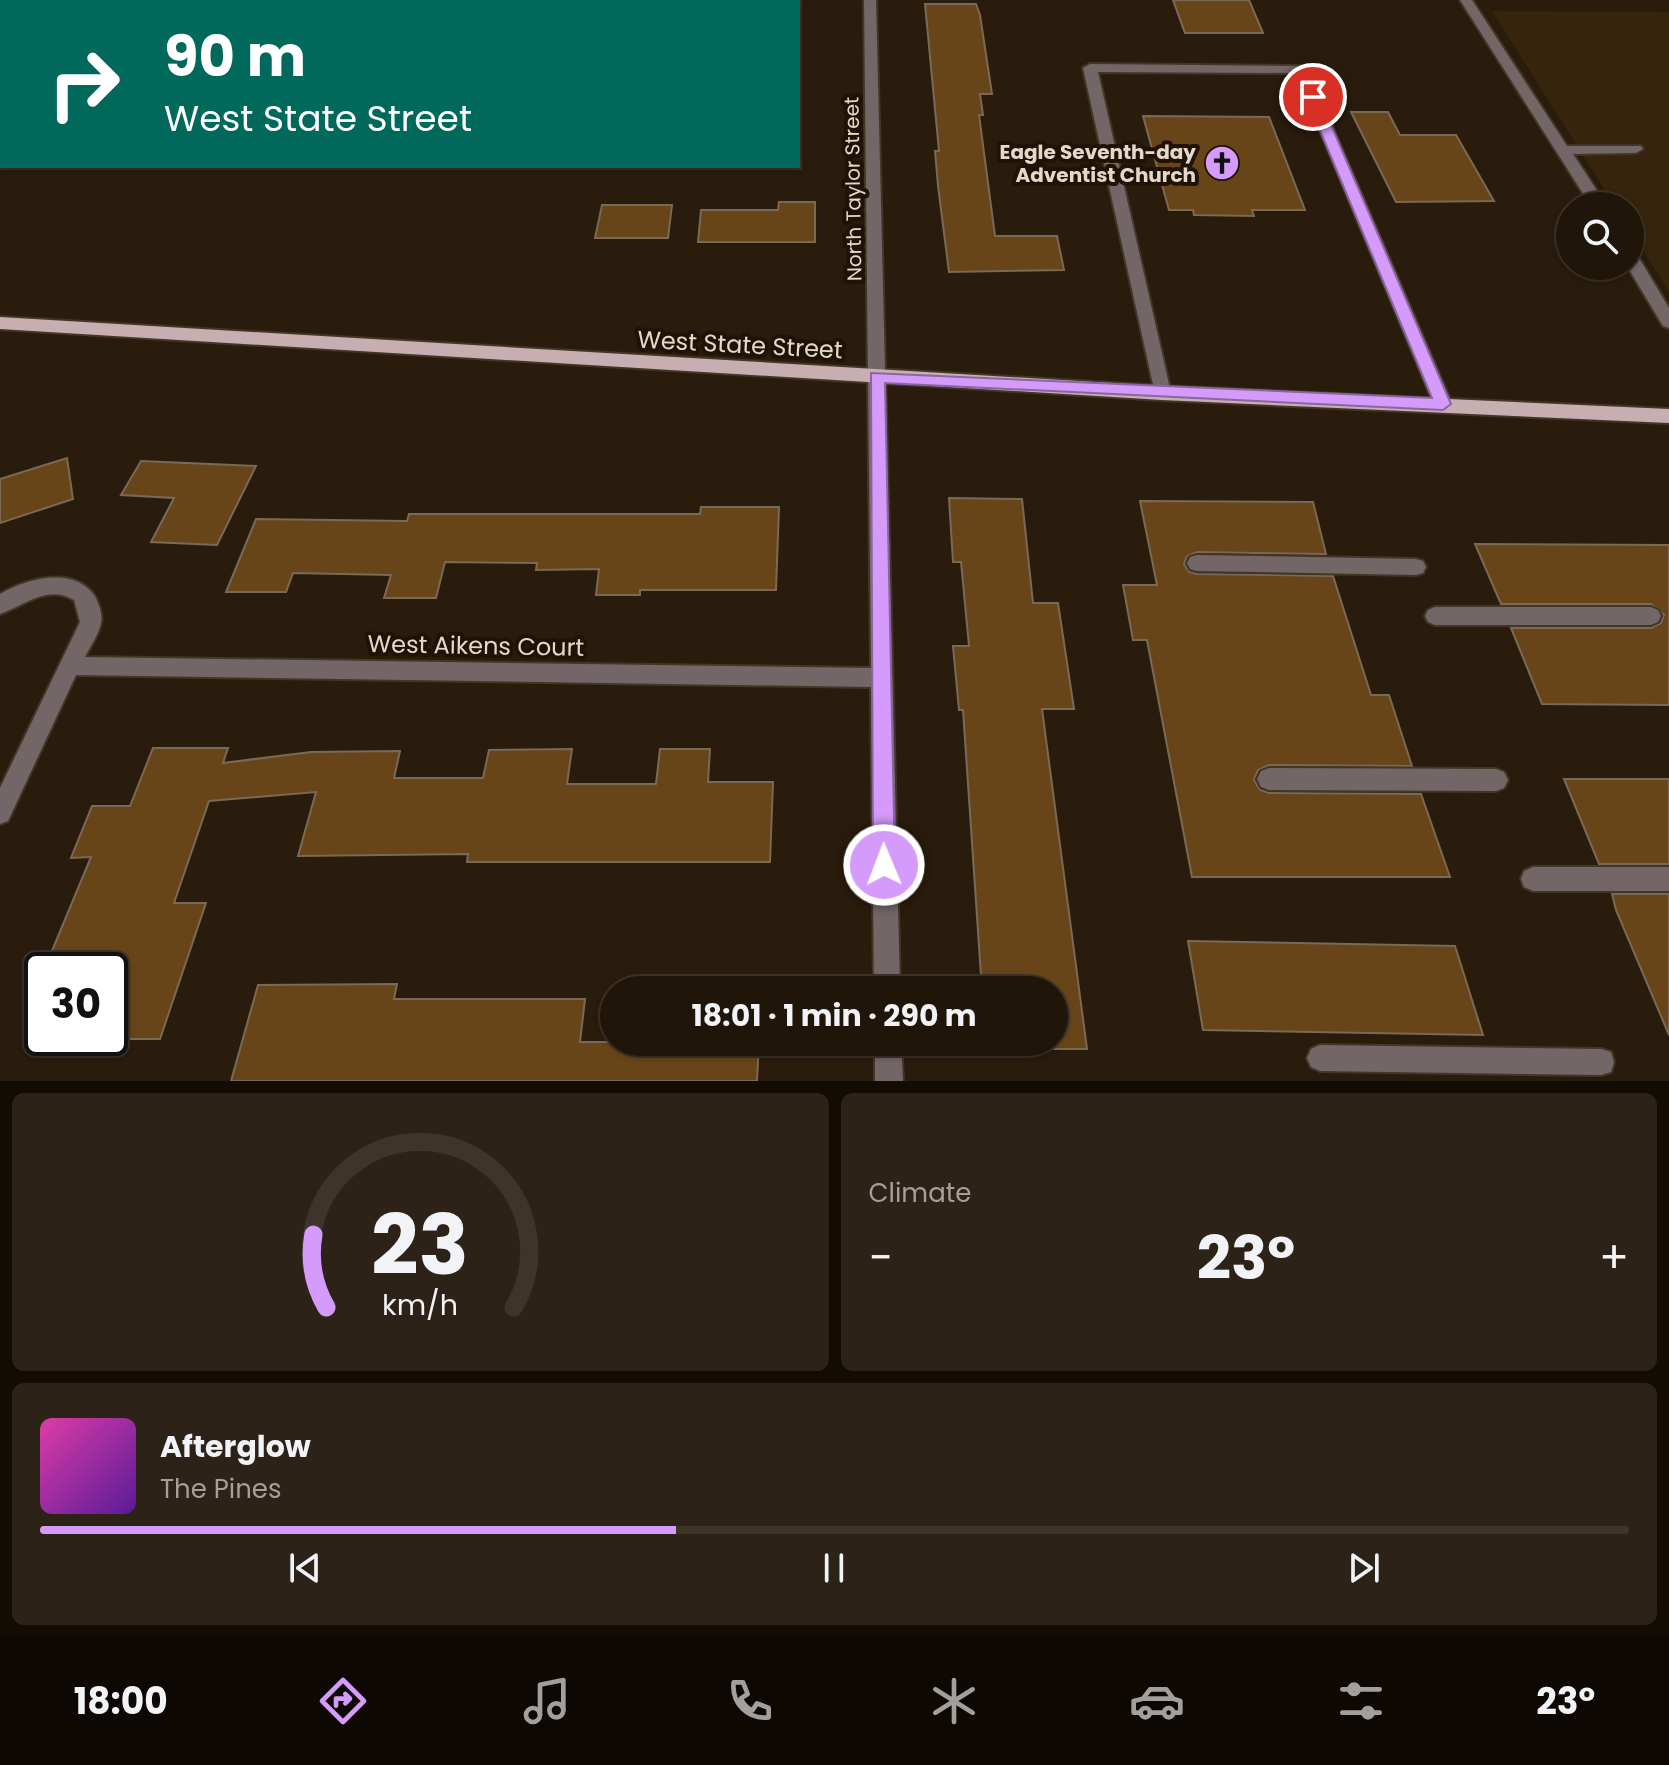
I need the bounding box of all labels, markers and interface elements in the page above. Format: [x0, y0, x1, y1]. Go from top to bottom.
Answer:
text: 90 m [164, 17, 306, 96]
icon: right [32, 32, 136, 136]
pin [1279, 63, 1347, 131]
icon: arrive [1291, 75, 1335, 119]
text: West State Street [164, 93, 472, 144]
street label: North Taylor Street [837, 97, 869, 281]
place label: Eagle Seventh-day Adventist Church [1000, 138, 1196, 189]
church icon: Eagle Seventh-day Adventist Church [1203, 144, 1241, 182]
map controls [1556, 192, 1644, 280]
button: search [1556, 192, 1644, 280]
street label: West State Street [637, 323, 843, 366]
street label: West Aikens Court [367, 627, 585, 664]
position arrow [842, 823, 926, 907]
speed limit sign: 30 [24, 952, 128, 1056]
text: 18:01 · 1 min · 290 m [691, 994, 977, 1037]
text: Climate [869, 1175, 971, 1211]
text: 23 [371, 1187, 469, 1303]
text: 23° [1197, 1216, 1295, 1300]
text: − [869, 1227, 893, 1288]
text: + [1599, 1227, 1629, 1288]
text: km/h [382, 1285, 458, 1325]
text: Afterglow [160, 1425, 311, 1468]
text: The Pines [160, 1471, 282, 1507]
icon: previous [283, 1546, 327, 1590]
icon: pause [812, 1546, 856, 1590]
icon: next [1342, 1546, 1386, 1590]
icon: directions [315, 1673, 371, 1729]
icon: music [519, 1673, 575, 1729]
icon: phone [722, 1673, 778, 1729]
icon: climate [926, 1673, 982, 1729]
icon: car [1129, 1673, 1185, 1729]
icon: filters [1333, 1673, 1389, 1729]
text: 18:00 [74, 1676, 168, 1727]
text: 23° [1536, 1676, 1595, 1727]

